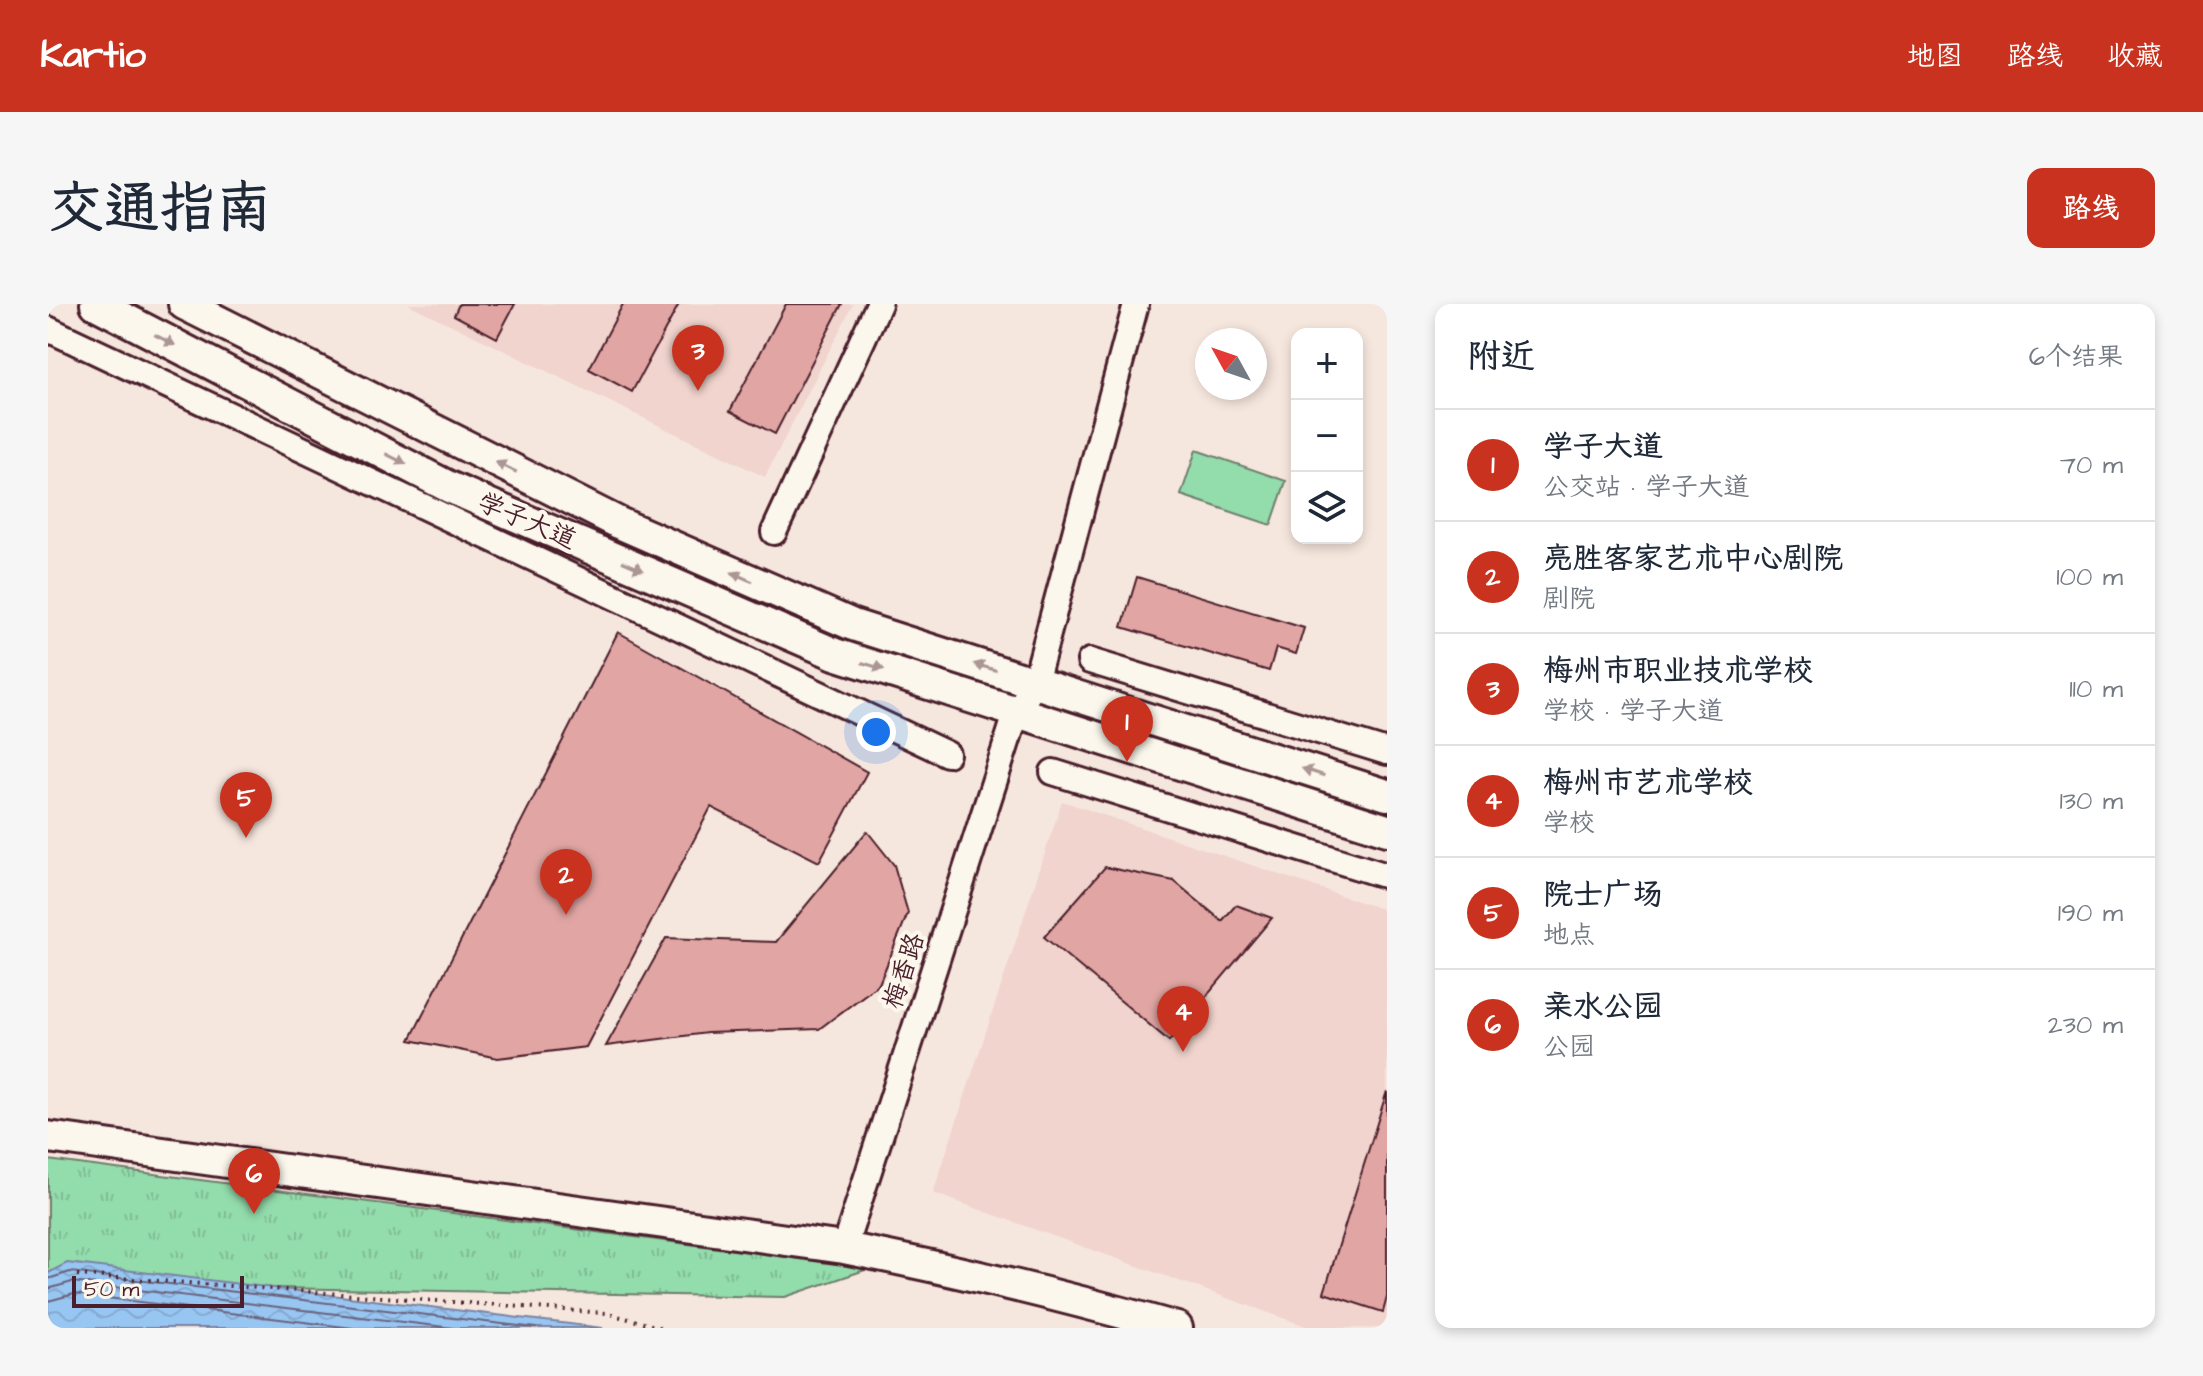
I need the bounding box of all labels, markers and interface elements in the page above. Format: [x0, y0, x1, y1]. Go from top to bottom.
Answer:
text: Kartio [40, 30, 146, 82]
text: 地图 [1907, 37, 1963, 76]
text: 路线 [2007, 37, 2063, 76]
text: 收藏 [2107, 37, 2163, 76]
button: 路线 [2027, 168, 2155, 248]
text: 交通指南 [48, 171, 272, 249]
pin: 3 [672, 325, 724, 391]
north arrow [1195, 328, 1267, 400]
map controls [1291, 328, 1363, 544]
button: + [1291, 328, 1363, 400]
one-way arrow [154, 332, 176, 346]
text: 附近 [1467, 333, 1535, 381]
text: 6个结果 [2029, 339, 2123, 375]
button: − [1291, 400, 1363, 472]
text: 学子大道 [1543, 426, 1663, 468]
text: 1 [1491, 447, 1495, 483]
text: 70 m [2060, 447, 2123, 483]
one-way arrow [384, 453, 407, 466]
one-way arrow [494, 461, 517, 474]
text: 公交站 · 学子大道 [1543, 469, 1749, 505]
button: layers [1291, 472, 1363, 544]
street label: 学子大道 [472, 484, 582, 558]
text: 亮胜客家艺术中心剧院 [1543, 538, 1843, 580]
text: 2 [1486, 559, 1500, 595]
text: 100 m [2056, 559, 2123, 595]
one-way arrow [621, 560, 645, 573]
one-way arrow [730, 570, 753, 583]
text: 剧院 [1543, 581, 1595, 617]
text: 梅州市职业技术学校 [1543, 650, 1813, 692]
one-way arrow [861, 660, 885, 673]
one-way arrow [973, 660, 997, 673]
text: 3 [1486, 671, 1500, 707]
text: 110 m [2069, 671, 2123, 707]
text: 学校 · 学子大道 [1543, 693, 1723, 729]
pin: 1 [1101, 696, 1153, 762]
your location [856, 712, 896, 752]
text: 梅州市艺术学校 [1543, 762, 1753, 804]
one-way arrow [1300, 765, 1324, 778]
pin: 5 [220, 772, 272, 838]
text: 4 [1484, 783, 1502, 819]
text: 130 m [2059, 783, 2123, 819]
text: 学校 [1543, 805, 1595, 841]
pin: 2 [540, 849, 592, 915]
text: 院士广场 [1543, 874, 1663, 916]
text: 5 [1484, 895, 1502, 931]
text: 190 m [2058, 895, 2123, 931]
text: 地点 [1543, 917, 1595, 953]
street label: 梅香路 [875, 928, 933, 1014]
pin: 4 [1157, 986, 1209, 1052]
text: 亲水公园 [1543, 986, 1663, 1028]
text: 6 [1485, 1007, 1501, 1043]
text: 230 m [2048, 1007, 2123, 1043]
text: 公园 [1543, 1029, 1595, 1065]
pin: 6 [228, 1148, 280, 1214]
scale bar [72, 1272, 244, 1308]
text: 50 m [84, 1274, 139, 1305]

